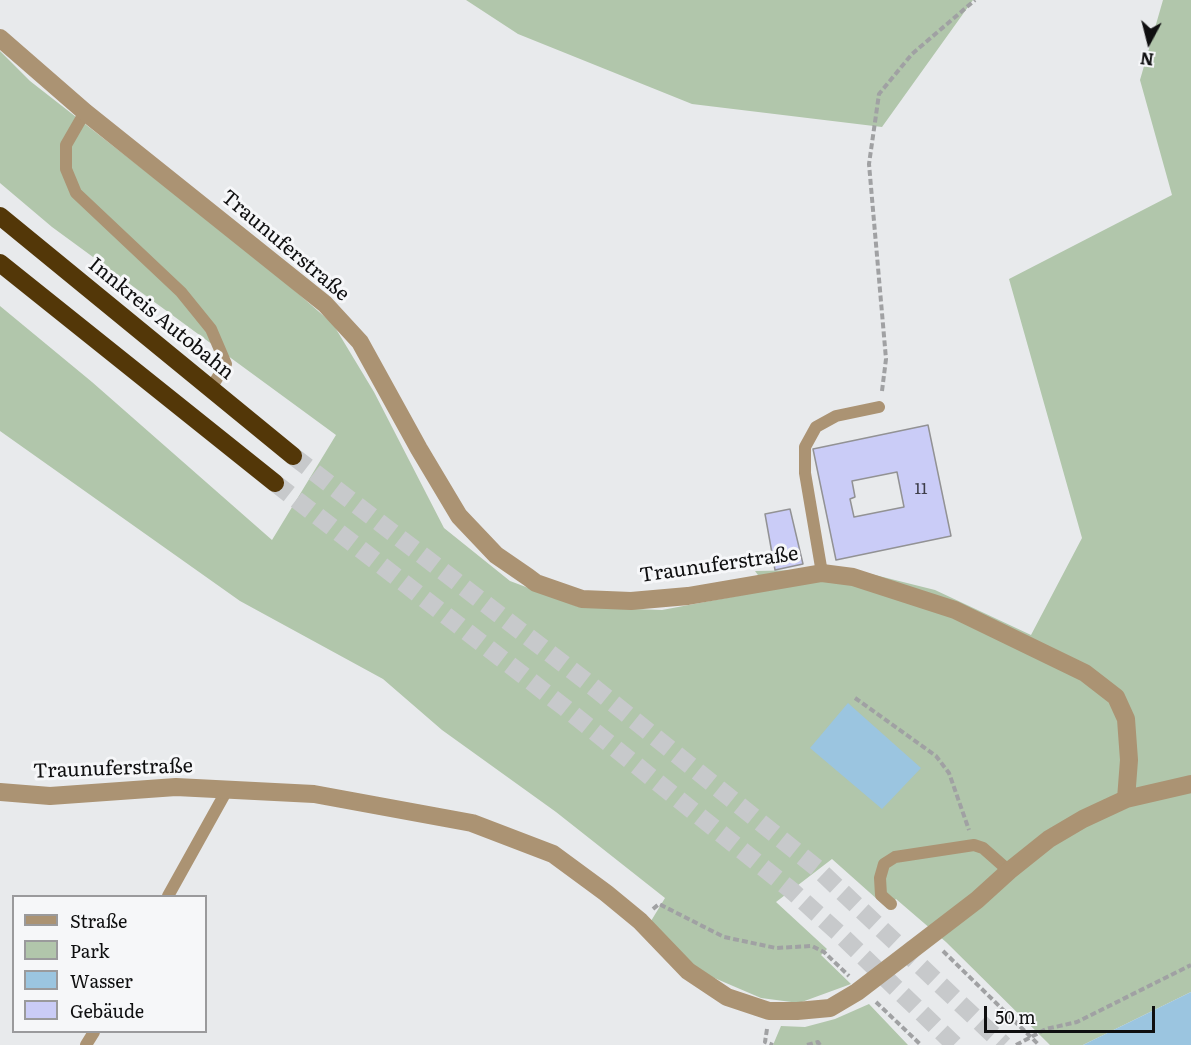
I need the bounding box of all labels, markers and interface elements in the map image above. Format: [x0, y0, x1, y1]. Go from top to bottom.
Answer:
north arrow [1119, 12, 1179, 72]
text: N [1139, 47, 1155, 73]
street label: Traunuferstraße [216, 185, 354, 307]
street label: Innkreis Autobahn [83, 253, 239, 385]
house number: 11 [914, 479, 928, 499]
street label: Traunuferstraße [638, 542, 800, 588]
street label: Traunuferstraße [33, 754, 193, 784]
legend [12, 895, 207, 1033]
text: Straße [70, 907, 127, 934]
text: Park [70, 937, 109, 964]
text: Wasser [70, 967, 133, 994]
scale bar [987, 994, 1158, 1032]
text: Gebäude [70, 997, 144, 1024]
text: 50 m [995, 1003, 1036, 1030]

